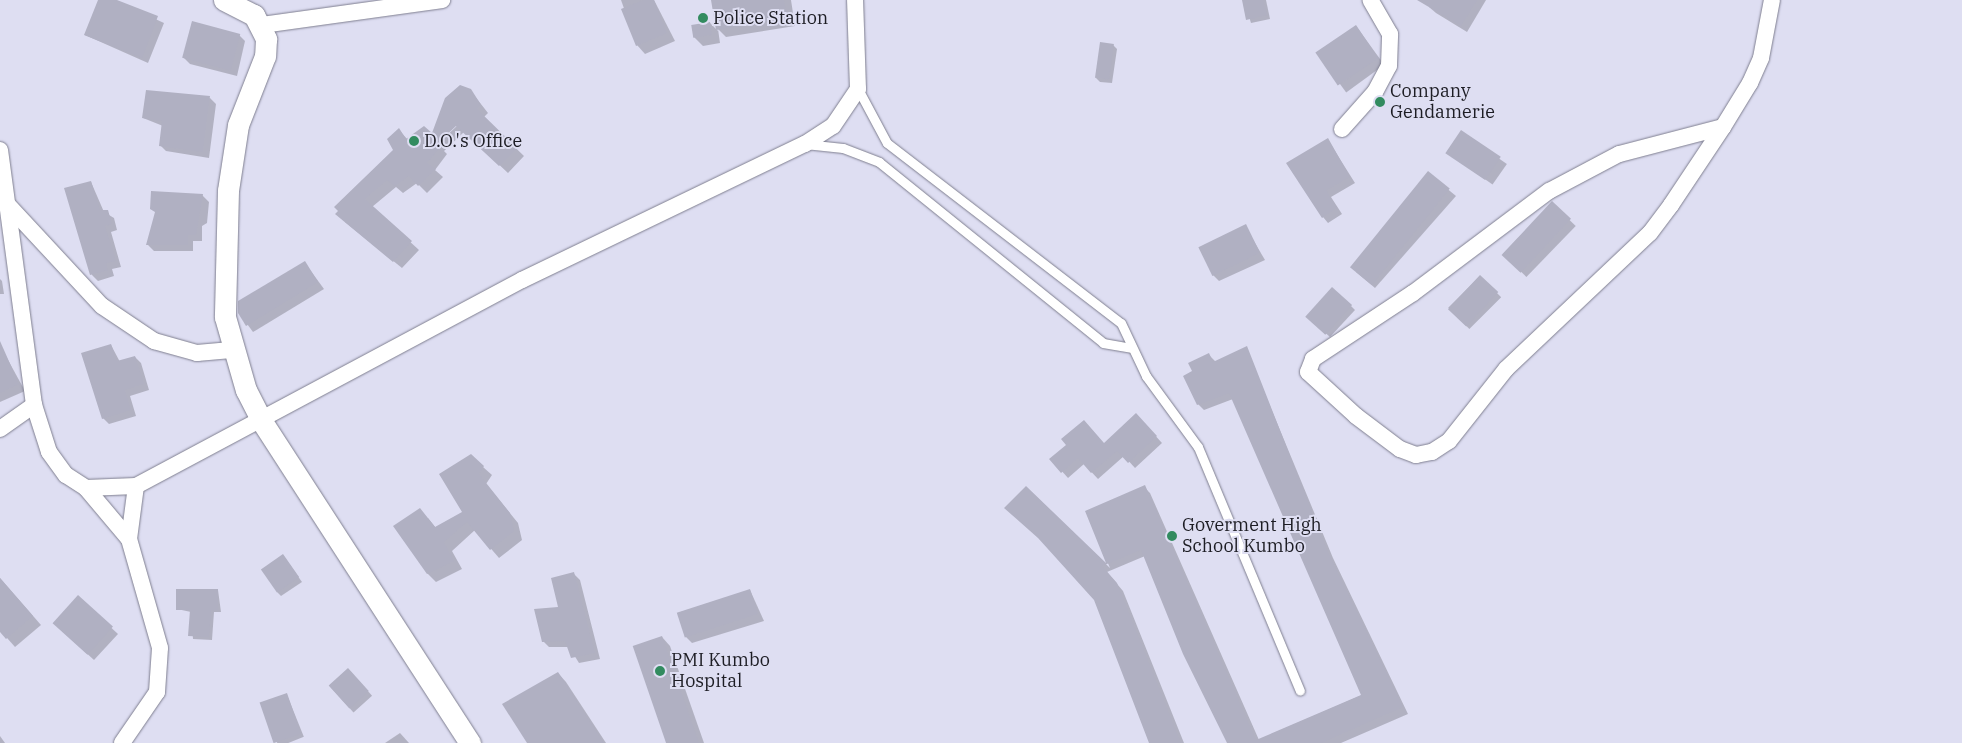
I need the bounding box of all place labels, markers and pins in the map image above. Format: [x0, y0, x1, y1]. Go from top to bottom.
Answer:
place label: Police Station [713, 7, 828, 29]
marker: Police Station [697, 12, 709, 24]
place label: Company Gendamerie [1390, 81, 1495, 124]
marker: Company Gendamerie [1374, 96, 1386, 108]
place label: D.O.'s Office [424, 130, 522, 152]
marker: D.O.'s Office [408, 135, 420, 147]
place label: Goverment High School Kumbo [1182, 515, 1322, 558]
marker: Goverment High School Kumbo [1166, 530, 1178, 542]
place label: PMI Kumbo Hospital [671, 650, 770, 692]
marker: PMI Kumbo Hospital [653, 664, 667, 678]

